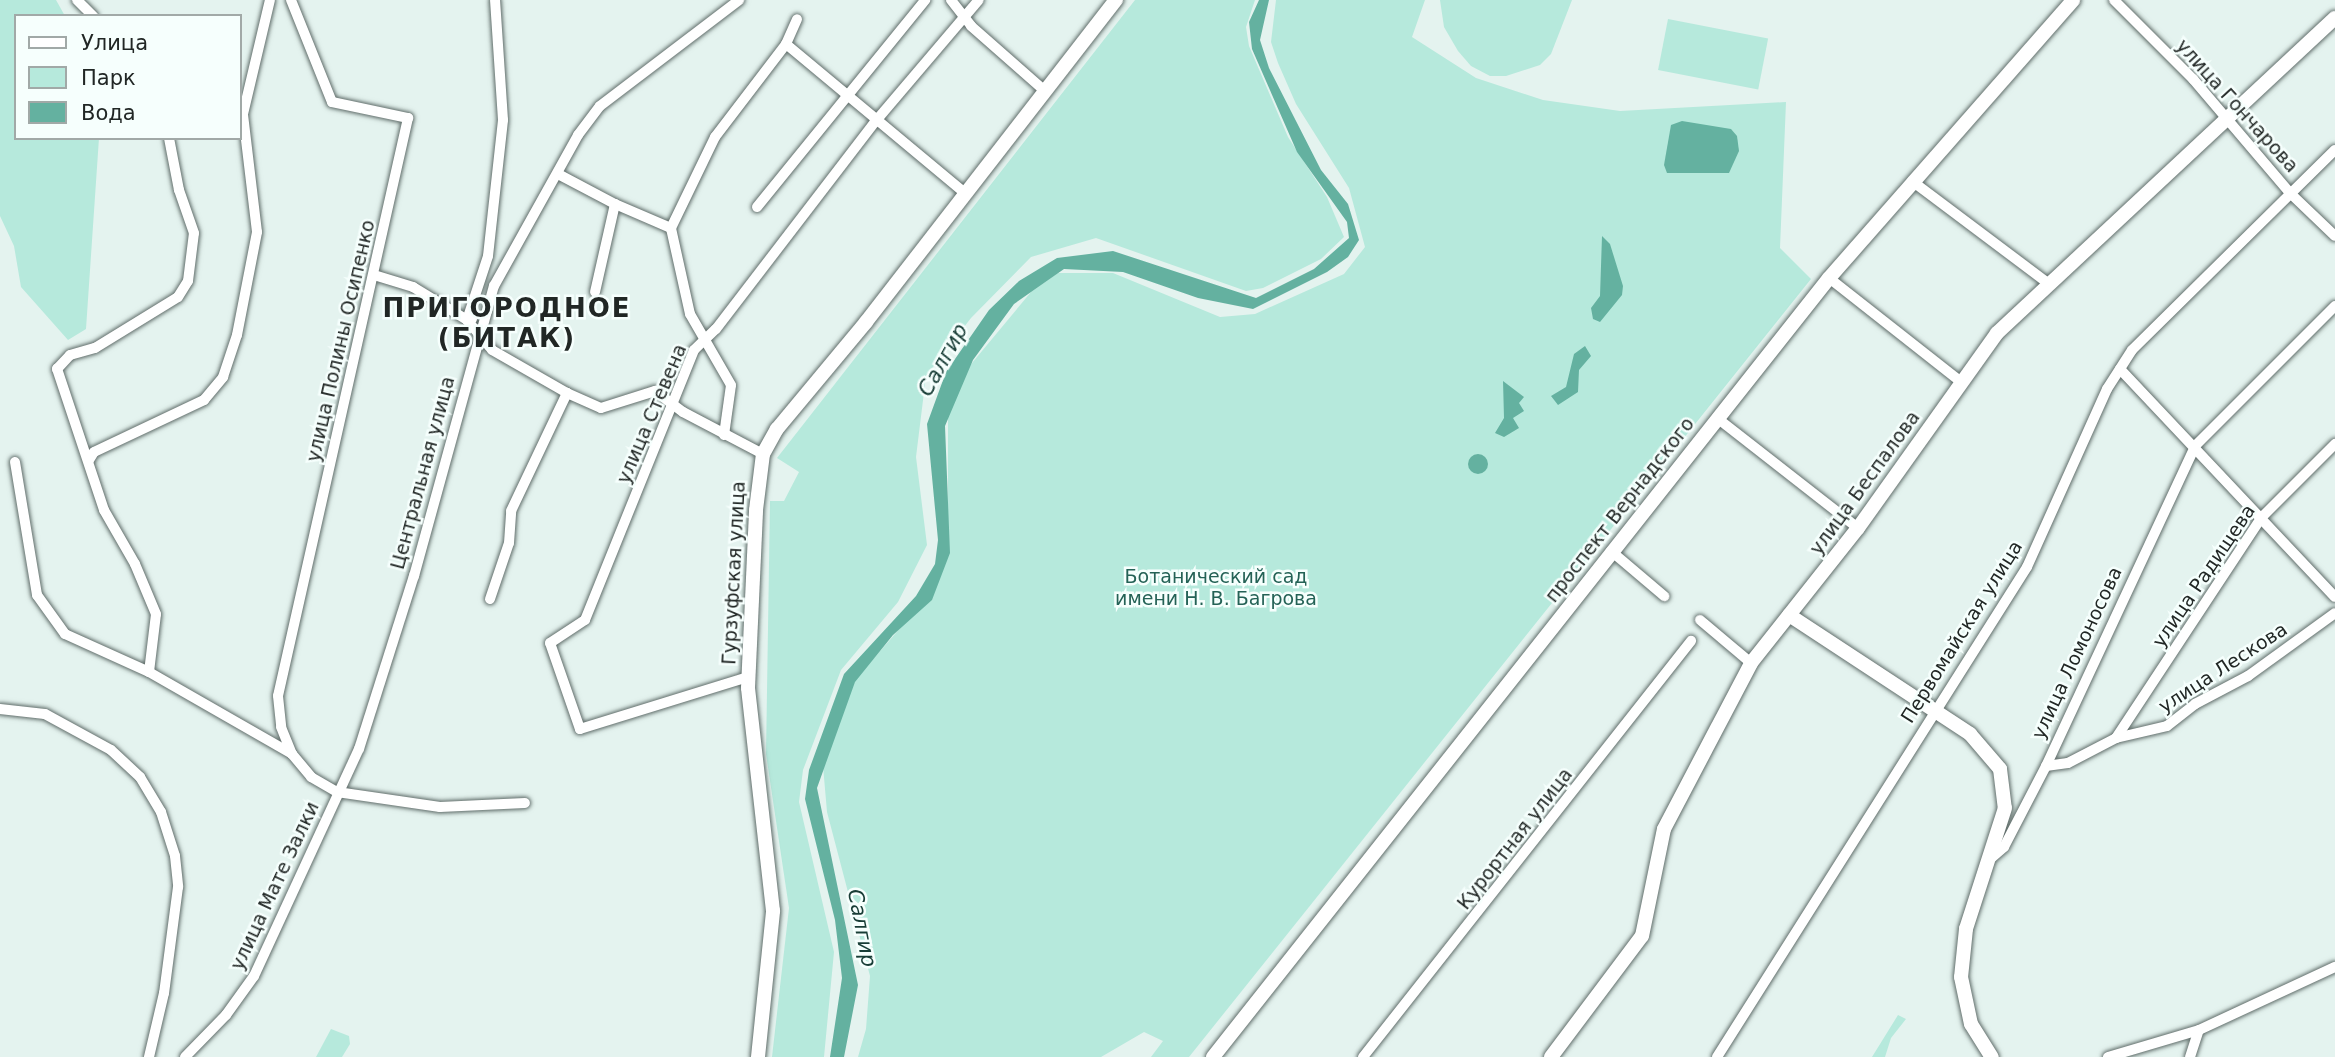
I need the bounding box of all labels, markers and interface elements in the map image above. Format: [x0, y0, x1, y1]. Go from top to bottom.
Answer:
legend [14, 14, 242, 140]
text: Улица [81, 31, 148, 55]
street label: улица Гончарова [2171, 35, 2303, 177]
text: Парк [81, 66, 136, 90]
text: Вода [81, 101, 136, 125]
street label: улица Полины Осипенко [302, 218, 380, 464]
district label: ПРИГОРОДНОЕ (БИТАК) [384, 293, 630, 354]
water label: Салгир [913, 319, 973, 401]
street label: улица Стевена [612, 341, 692, 487]
street label: Центральная улица [386, 374, 460, 572]
street label: улица Беспалова [1805, 407, 1925, 559]
street label: проспект Вернадского [1541, 413, 1699, 607]
street label: Гурзуфская улица [718, 481, 750, 665]
street label: улица Радищева [2148, 500, 2260, 652]
street label: Первомайская улица [1897, 537, 2027, 727]
street label: улица Ломоносова [2027, 563, 2127, 743]
park label: Ботанический сад имени Н. В. Багрова [1115, 566, 1317, 610]
street label: улица Лескова [2154, 618, 2292, 718]
street label: Курортная улица [1453, 764, 1577, 914]
street label: улица Мате Залки [226, 798, 324, 974]
water label: Салгир [842, 887, 882, 969]

